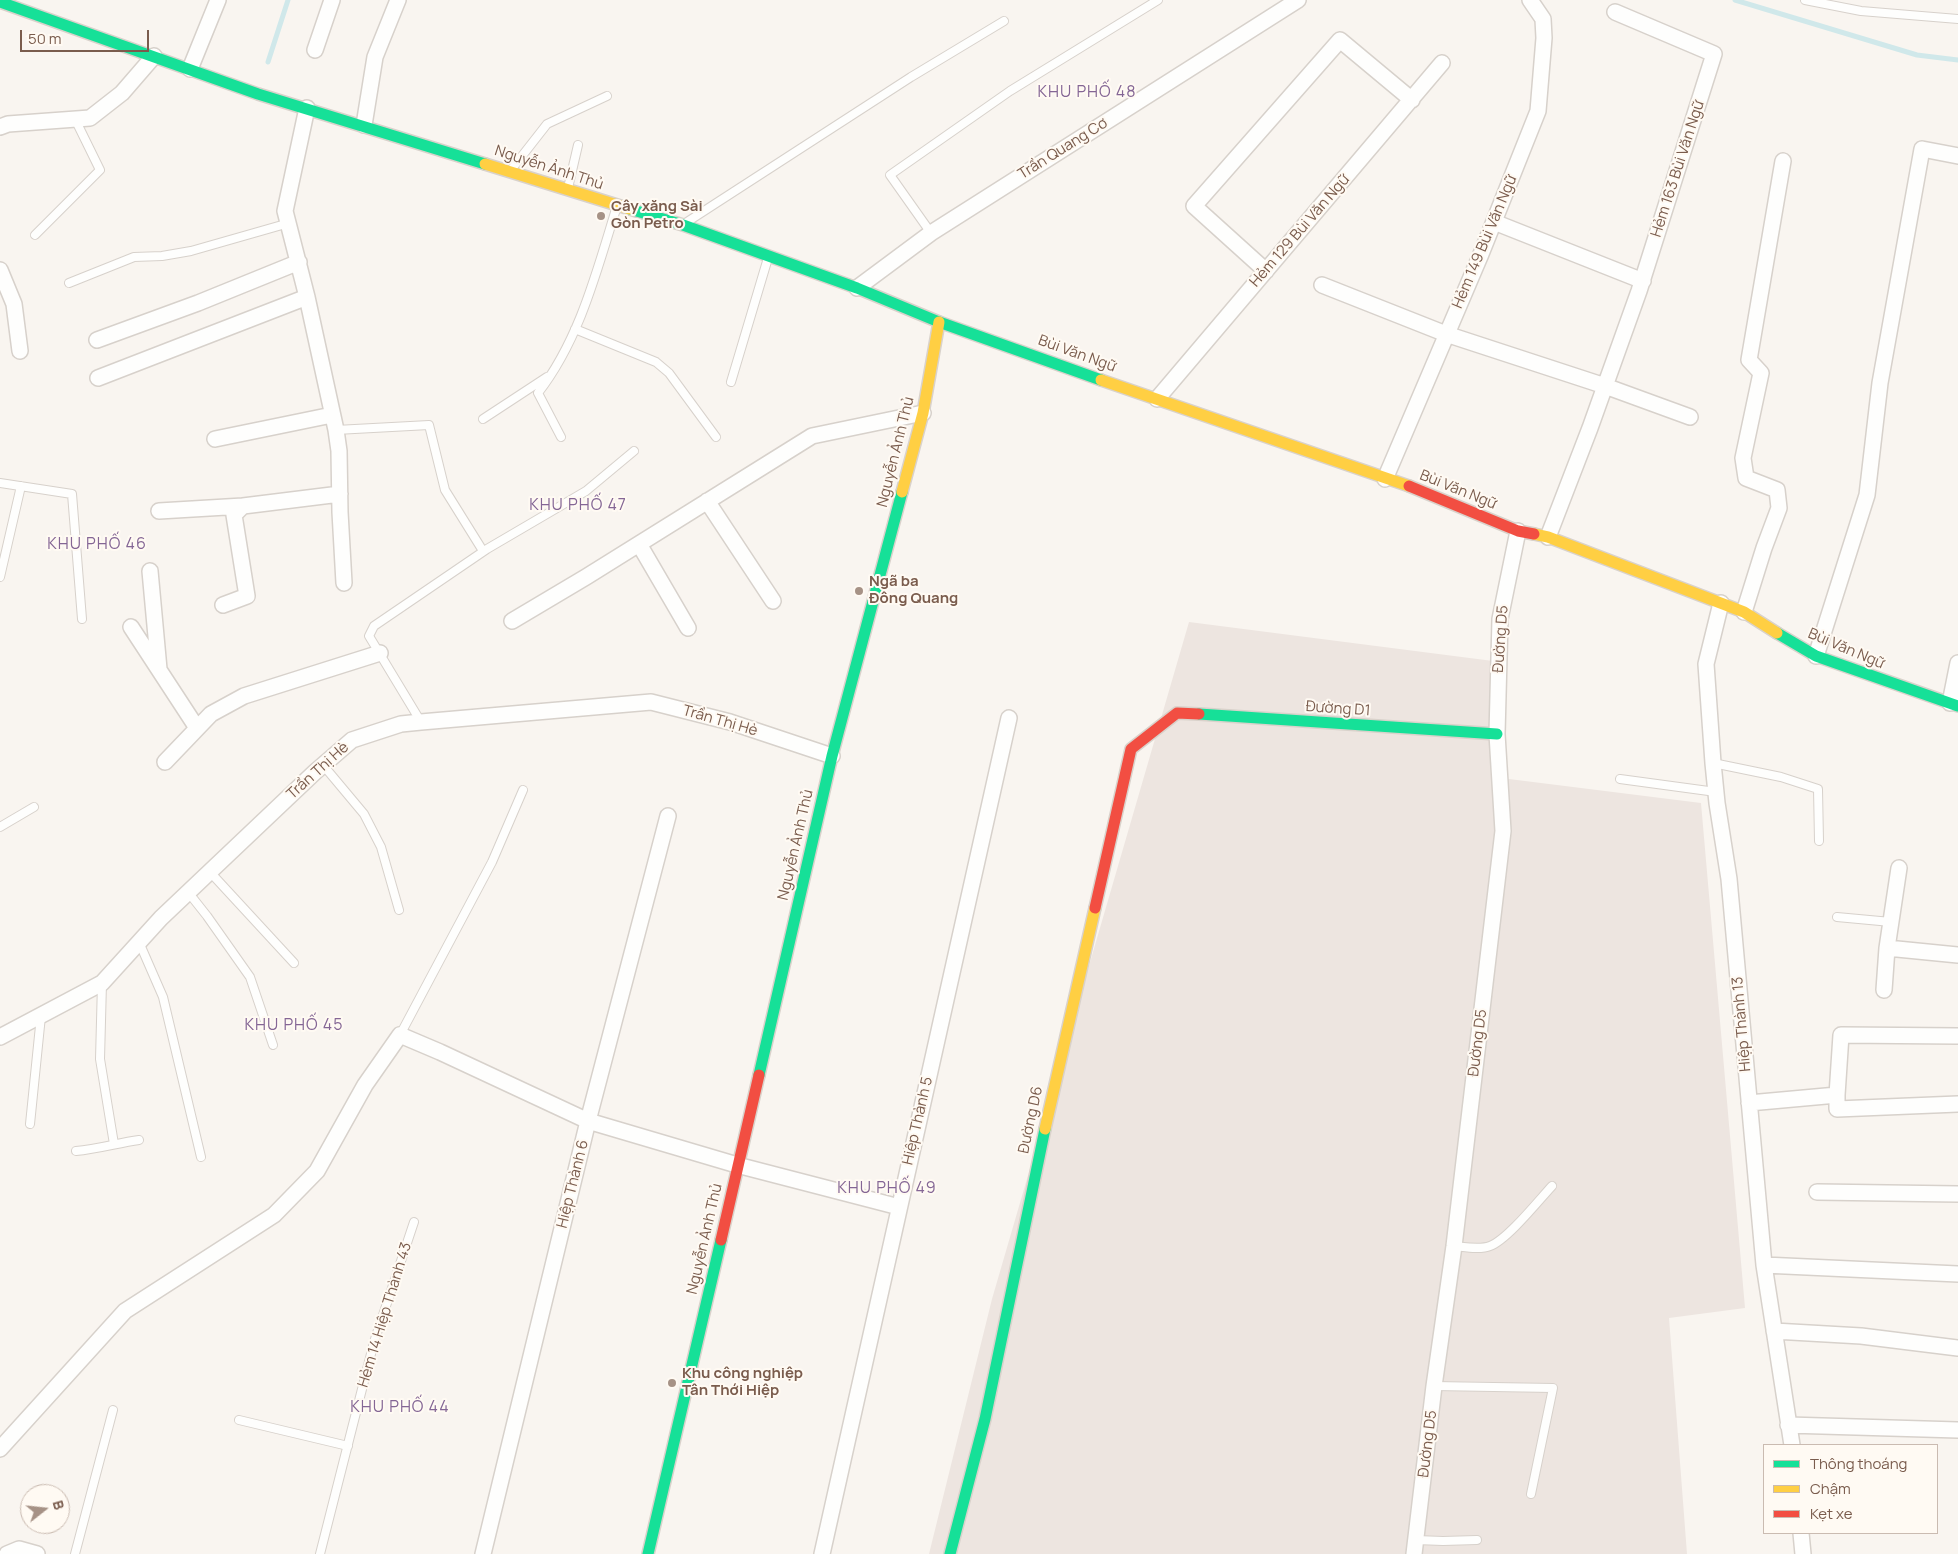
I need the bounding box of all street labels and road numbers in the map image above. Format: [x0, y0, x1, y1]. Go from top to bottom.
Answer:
street label: Hẻm 163 Bùi Văn Ngữ [1647, 98, 1709, 240]
street label: Trần Quang Cơ [1015, 114, 1111, 184]
street label: Nguyễn Ảnh Thủ [492, 142, 606, 194]
street label: Hẻm 129 Bùi Văn Ngữ [1246, 171, 1354, 291]
street label: Hẻm 149 Bùi Văn Ngữ [1449, 173, 1521, 311]
street label: Bùi Văn Ngữ [1036, 332, 1118, 376]
street label: Nguyễn Ảnh Thủ [874, 395, 918, 509]
street label: Bùi Văn Ngữ [1417, 466, 1499, 514]
street label: Đường D5 [1490, 605, 1512, 673]
street label: Bùi Văn Ngữ [1805, 625, 1887, 673]
street label: Đường D1 [1305, 698, 1371, 720]
street label: Trần Thị Hè [681, 702, 759, 740]
street label: Trần Thị Hè [283, 739, 353, 803]
street label: Nguyễn Ảnh Thủ [774, 788, 818, 902]
street label: Hiệp Thành 13 [1729, 976, 1755, 1072]
street label: Đường D5 [1465, 1008, 1491, 1078]
street label: Hiệp Thành 5 [899, 1075, 937, 1167]
street label: Đường D6 [1015, 1085, 1047, 1155]
street label: Hiệp Thành 6 [553, 1138, 593, 1230]
street label: Nguyễn Ảnh Thủ [683, 1182, 727, 1296]
street label: Hẻm 14 Hiệp Thành 43 [354, 1240, 416, 1390]
street label: Đường D5 [1415, 1409, 1441, 1479]

